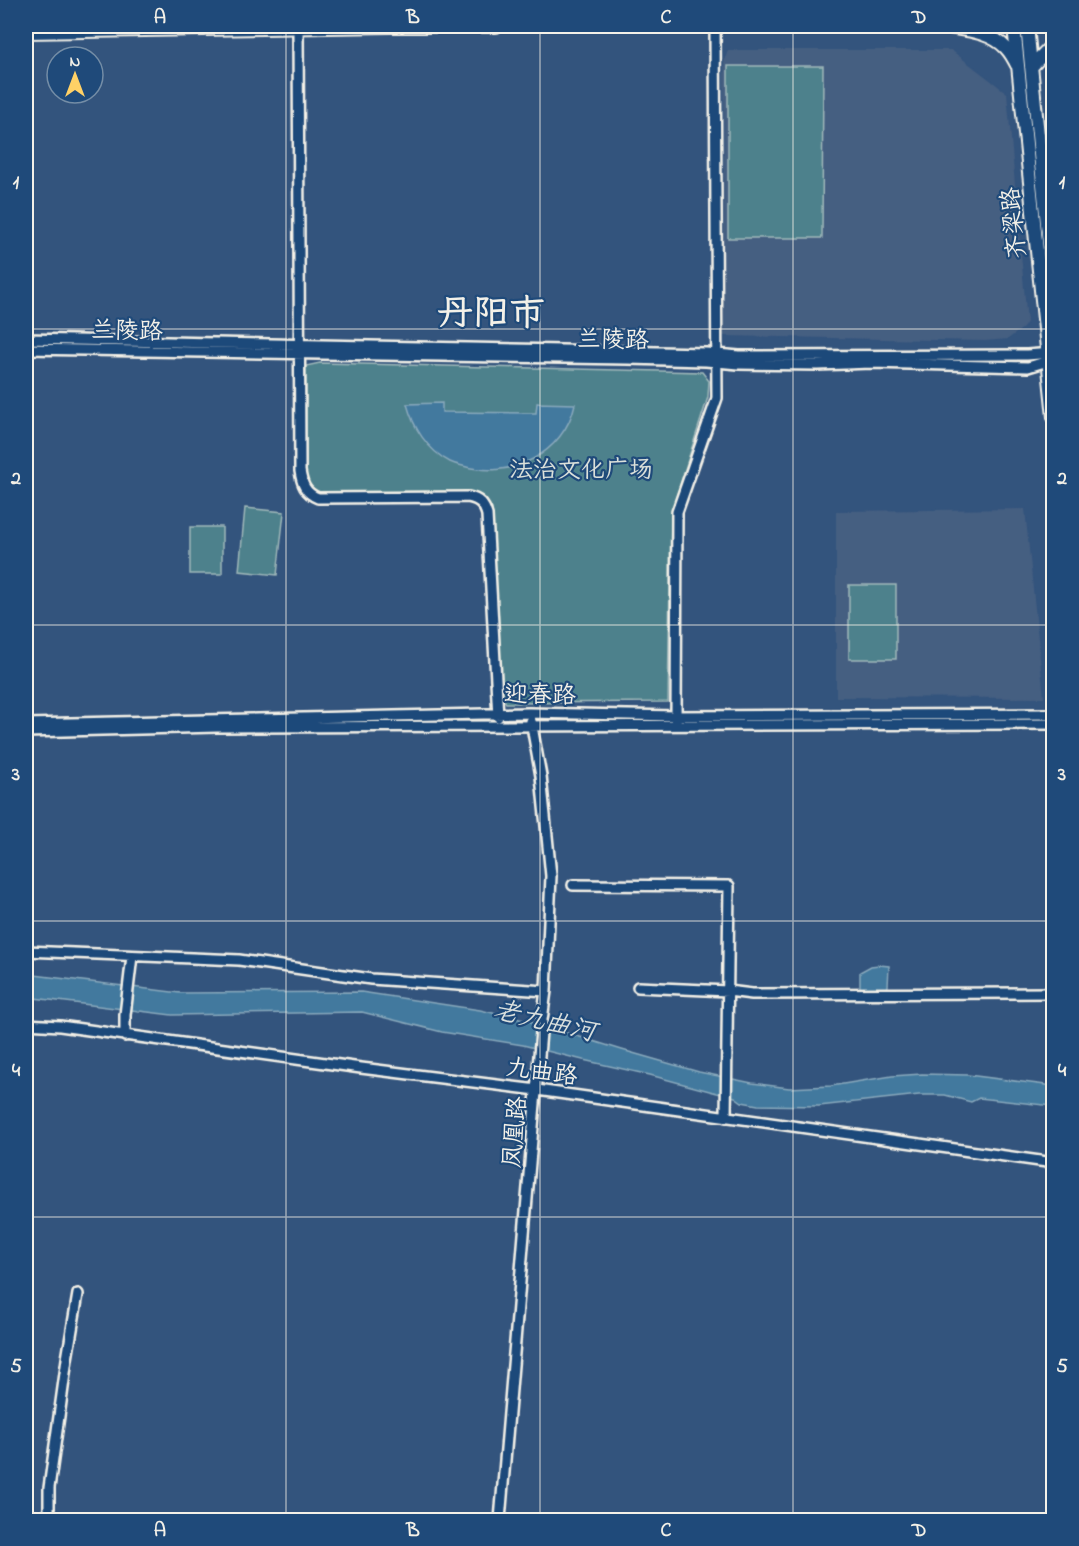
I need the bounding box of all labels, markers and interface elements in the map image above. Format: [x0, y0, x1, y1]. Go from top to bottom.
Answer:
text: A [154, 4, 166, 33]
text: B [405, 4, 420, 33]
text: C [661, 4, 672, 33]
text: D [911, 4, 926, 33]
north arrow [45, 45, 105, 105]
text: N [70, 50, 81, 74]
text: 1 [13, 169, 20, 198]
text: 1 [1059, 169, 1066, 198]
street label: 齐梁路 [994, 185, 1037, 260]
district label: 丹阳市 [437, 289, 545, 342]
street label: 兰陵路 [91, 314, 163, 351]
street label: 兰陵路 [577, 323, 649, 360]
park label: 法治文化广场 [509, 454, 653, 489]
text: 2 [10, 465, 21, 494]
text: 2 [1056, 465, 1067, 494]
street label: 迎春路 [504, 678, 576, 715]
text: 3 [11, 761, 20, 790]
text: 3 [1057, 761, 1066, 790]
water label: 老九曲河 [489, 993, 603, 1054]
street label: 九曲路 [504, 1051, 580, 1096]
text: 4 [12, 1057, 21, 1086]
text: 4 [1058, 1057, 1067, 1086]
street label: 凤凰路 [496, 1095, 537, 1170]
text: 5 [10, 1353, 22, 1382]
text: 5 [1056, 1353, 1068, 1382]
text: A [154, 1517, 166, 1546]
text: B [405, 1517, 420, 1546]
text: C [661, 1517, 672, 1546]
text: D [911, 1517, 926, 1546]

